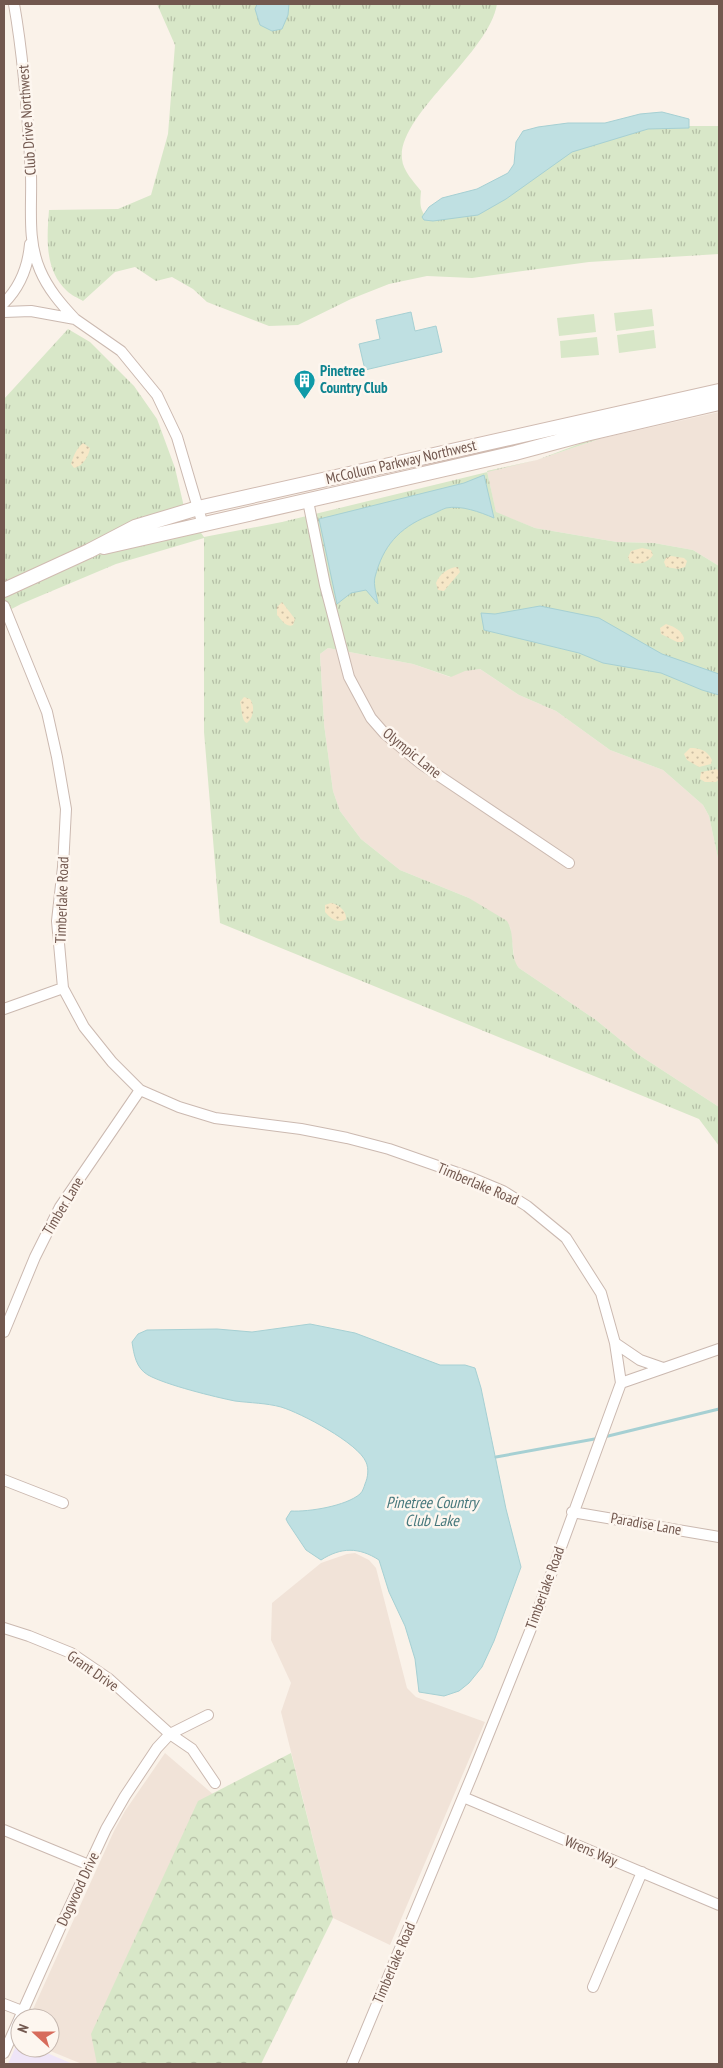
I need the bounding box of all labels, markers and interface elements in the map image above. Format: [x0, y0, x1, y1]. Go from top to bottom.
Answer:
street label: Club Drive Northwest [13, 64, 40, 176]
place label: Pinetree Country Club [320, 361, 388, 397]
building icon: Pinetree Country Club [292, 368, 316, 399]
street label: McCollum Parkway Northwest [324, 435, 478, 488]
street label: Olympic Lane [379, 723, 445, 782]
street label: Timberlake Road [50, 856, 73, 944]
street label: Timberlake Road [435, 1158, 522, 1209]
street label: Timber Lane [38, 1173, 87, 1238]
water label: Pinetree Country Club Lake [386, 1492, 480, 1530]
street label: Paradise Lane [609, 1508, 683, 1539]
street label: Timberlake Road [521, 1544, 568, 1632]
street label: Grant Drive [64, 1646, 123, 1695]
street label: Wrens Way [562, 1831, 621, 1870]
street label: Dogwood Drive [52, 1849, 103, 1929]
street label: Timberlake Road [368, 1919, 419, 2006]
north arrow [10, 2008, 60, 2058]
text: N [13, 2022, 33, 2035]

